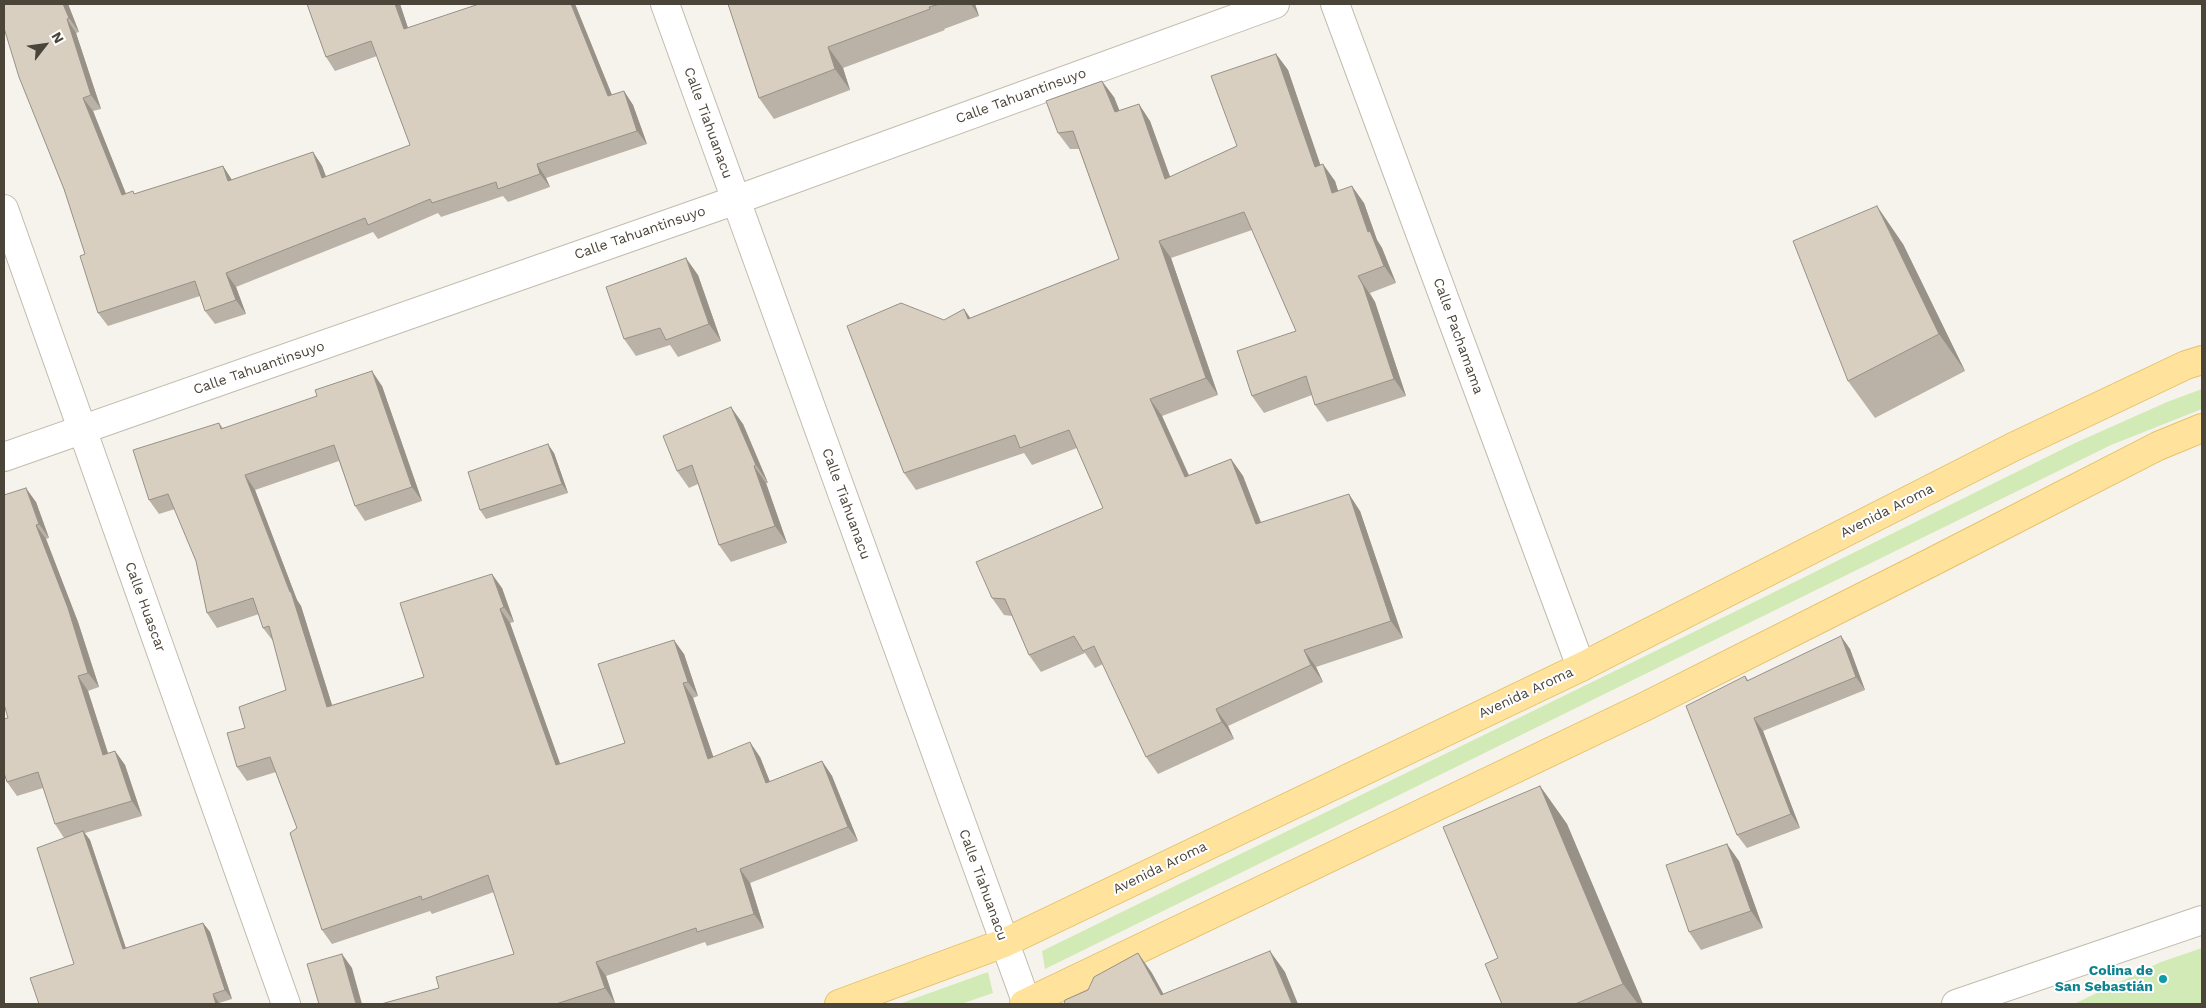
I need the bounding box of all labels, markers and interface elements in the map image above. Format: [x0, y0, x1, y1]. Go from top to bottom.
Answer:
north arrow [20, 20, 70, 70]
text: N [48, 29, 68, 46]
street label: Calle Tiahuanacu [680, 65, 736, 181]
street label: Calle Tahuantinsuyo [953, 65, 1089, 127]
street label: Calle Tahuantinsuyo [572, 203, 708, 263]
street label: Calle Pachamama [1429, 276, 1487, 396]
street label: Calle Tahuantinsuyo [191, 338, 327, 398]
street label: Calle Tiahuanacu [818, 446, 874, 562]
street label: Avenida Aroma [1838, 480, 1936, 542]
street label: Calle Huascar [121, 560, 169, 654]
street label: Avenida Aroma [1476, 664, 1576, 722]
street label: Calle Tiahuanacu [955, 827, 1011, 943]
street label: Avenida Aroma [1110, 838, 1210, 898]
place label: Colina de San Sebastián [2055, 963, 2153, 996]
marker: Colina de San Sebastián [2157, 973, 2169, 985]

